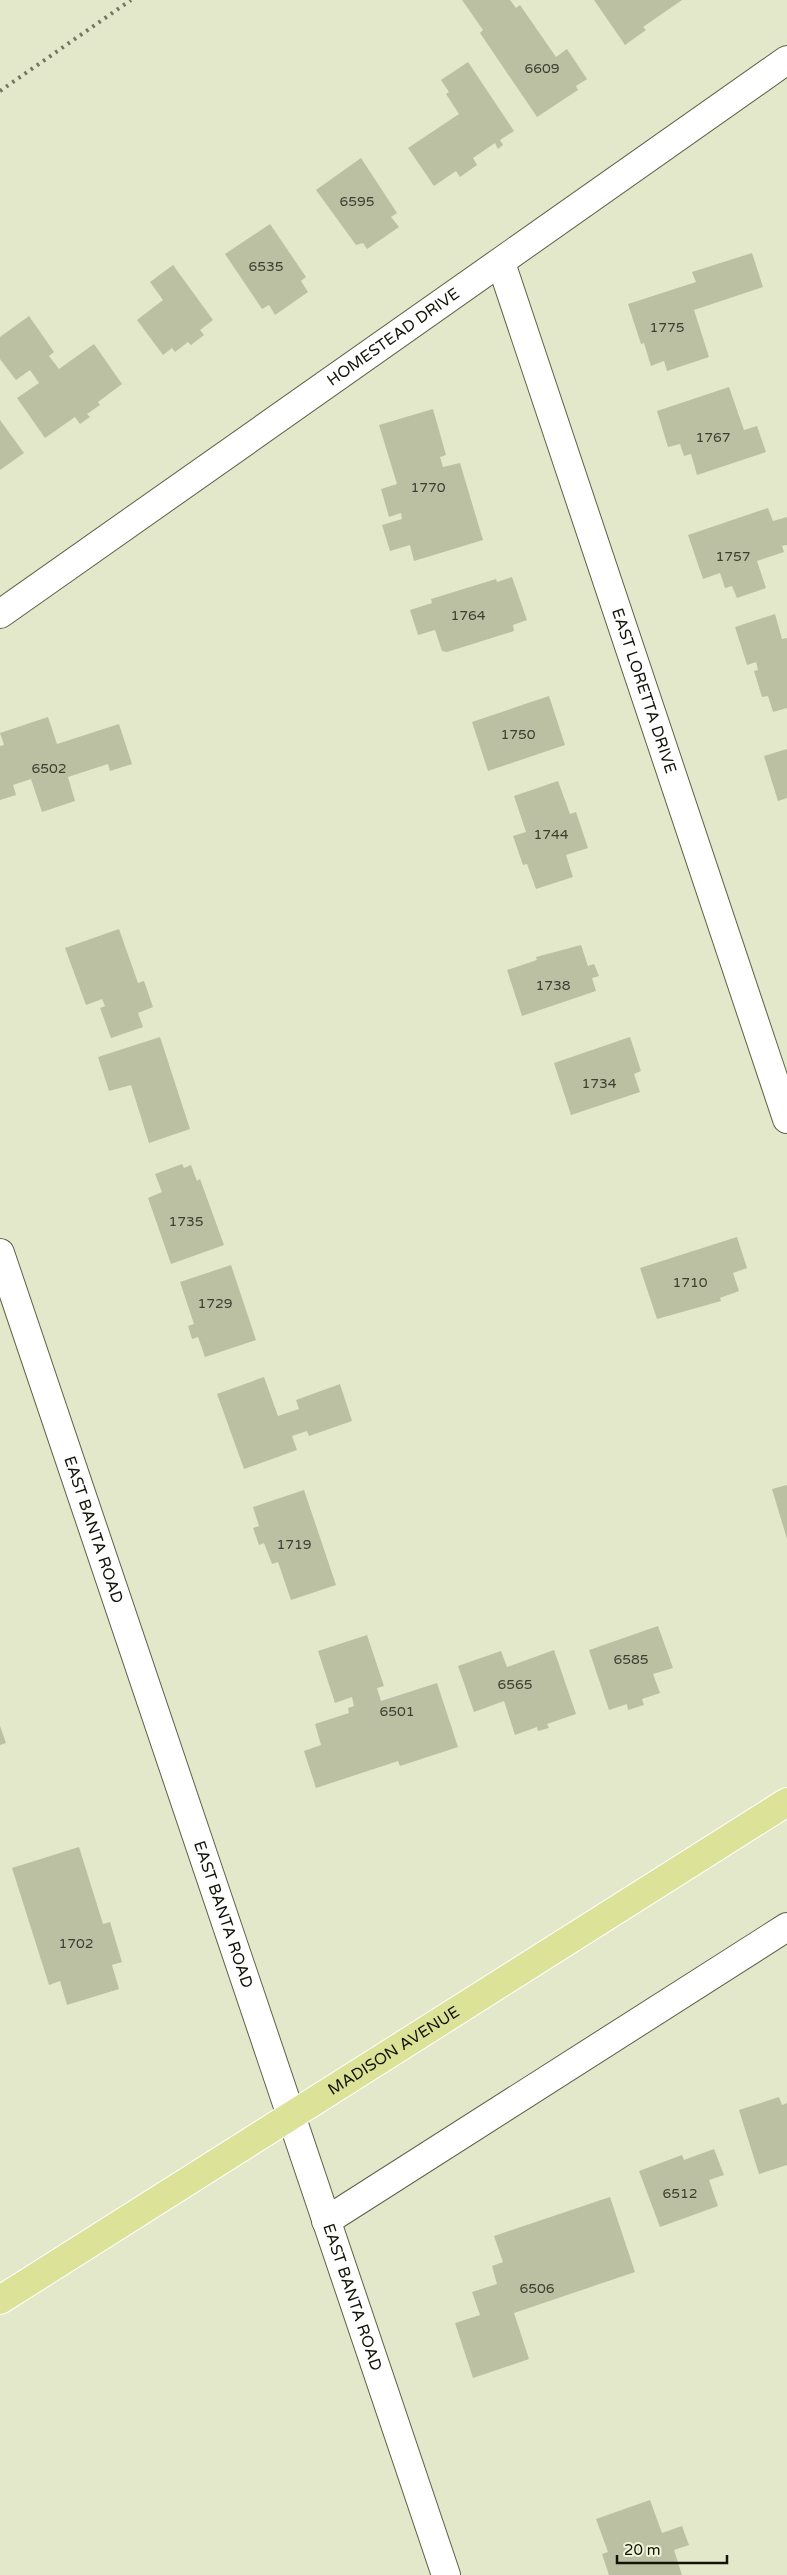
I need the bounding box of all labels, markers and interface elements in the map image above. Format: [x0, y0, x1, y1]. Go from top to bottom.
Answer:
house number: 6609 [524, 60, 560, 77]
house number: 6595 [339, 193, 375, 210]
house number: 6535 [248, 258, 284, 275]
street label: HOMESTEAD DRIVE [323, 284, 463, 391]
house number: 1775 [649, 319, 685, 336]
house number: 1767 [695, 429, 731, 446]
house number: 1770 [410, 479, 446, 496]
house number: 1757 [715, 548, 751, 565]
street label: EAST LORETTA DRIVE [607, 605, 681, 776]
house number: 1764 [450, 607, 486, 624]
house number: 1750 [500, 726, 536, 743]
house number: 6502 [31, 760, 67, 777]
house number: 1744 [533, 826, 569, 843]
house number: 1738 [535, 977, 571, 994]
house number: 1734 [581, 1075, 617, 1092]
house number: 1735 [168, 1213, 204, 1230]
house number: 1710 [672, 1274, 708, 1291]
house number: 1729 [197, 1295, 233, 1312]
street label: EAST BANTA ROAD [59, 1453, 127, 1606]
house number: 1719 [276, 1536, 312, 1553]
house number: 6585 [613, 1651, 649, 1668]
house number: 6565 [497, 1676, 533, 1693]
house number: 6501 [379, 1703, 415, 1720]
street label: EAST BANTA ROAD [189, 1838, 257, 1991]
house number: 1702 [58, 1935, 94, 1952]
street label: MADISON AVENUE [324, 2002, 463, 2100]
house number: 6512 [662, 2185, 698, 2202]
street label: EAST BANTA ROAD [318, 2221, 386, 2373]
house number: 6506 [519, 2280, 555, 2297]
scale bar [617, 2532, 727, 2564]
text: 20 m [624, 2541, 661, 2559]

